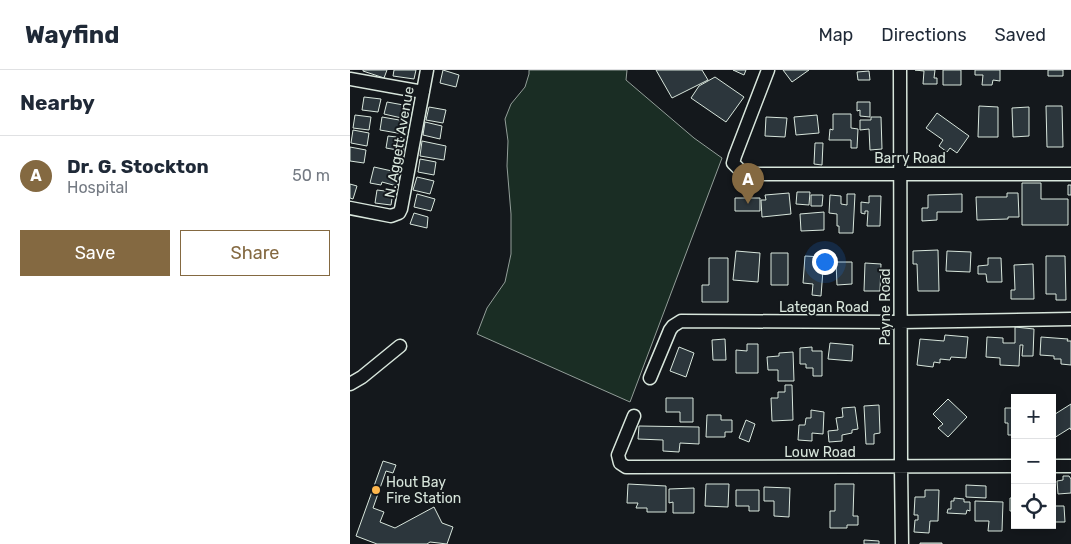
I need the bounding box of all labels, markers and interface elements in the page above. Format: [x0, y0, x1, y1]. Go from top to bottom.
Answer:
text: Wayfind [25, 21, 119, 49]
text: Map [818, 24, 853, 46]
text: Directions [881, 24, 967, 46]
text: Saved [995, 24, 1046, 46]
street label: N. Aggett Avenue [381, 85, 418, 199]
text: Nearby [20, 90, 95, 115]
street label: Barry Road [874, 150, 946, 167]
text: Dr. G. Stockton [67, 155, 209, 178]
pin: A [732, 163, 764, 204]
text: A [30, 166, 42, 185]
text: 50 m [292, 166, 330, 185]
text: Hospital [67, 178, 128, 197]
button: Save [20, 230, 170, 276]
button: Share [180, 230, 330, 276]
your location [812, 249, 838, 275]
street label: Payne Road [877, 268, 894, 346]
street label: Lategan Road [779, 299, 869, 316]
map controls [1011, 394, 1056, 529]
button: + [1011, 394, 1056, 439]
button: − [1011, 439, 1056, 484]
street label: Louw Road [784, 444, 856, 461]
place label: Hout Bay Fire Station [386, 474, 461, 507]
marker: Hout Bay Fire Station [370, 484, 382, 496]
button: locate [1011, 484, 1056, 529]

